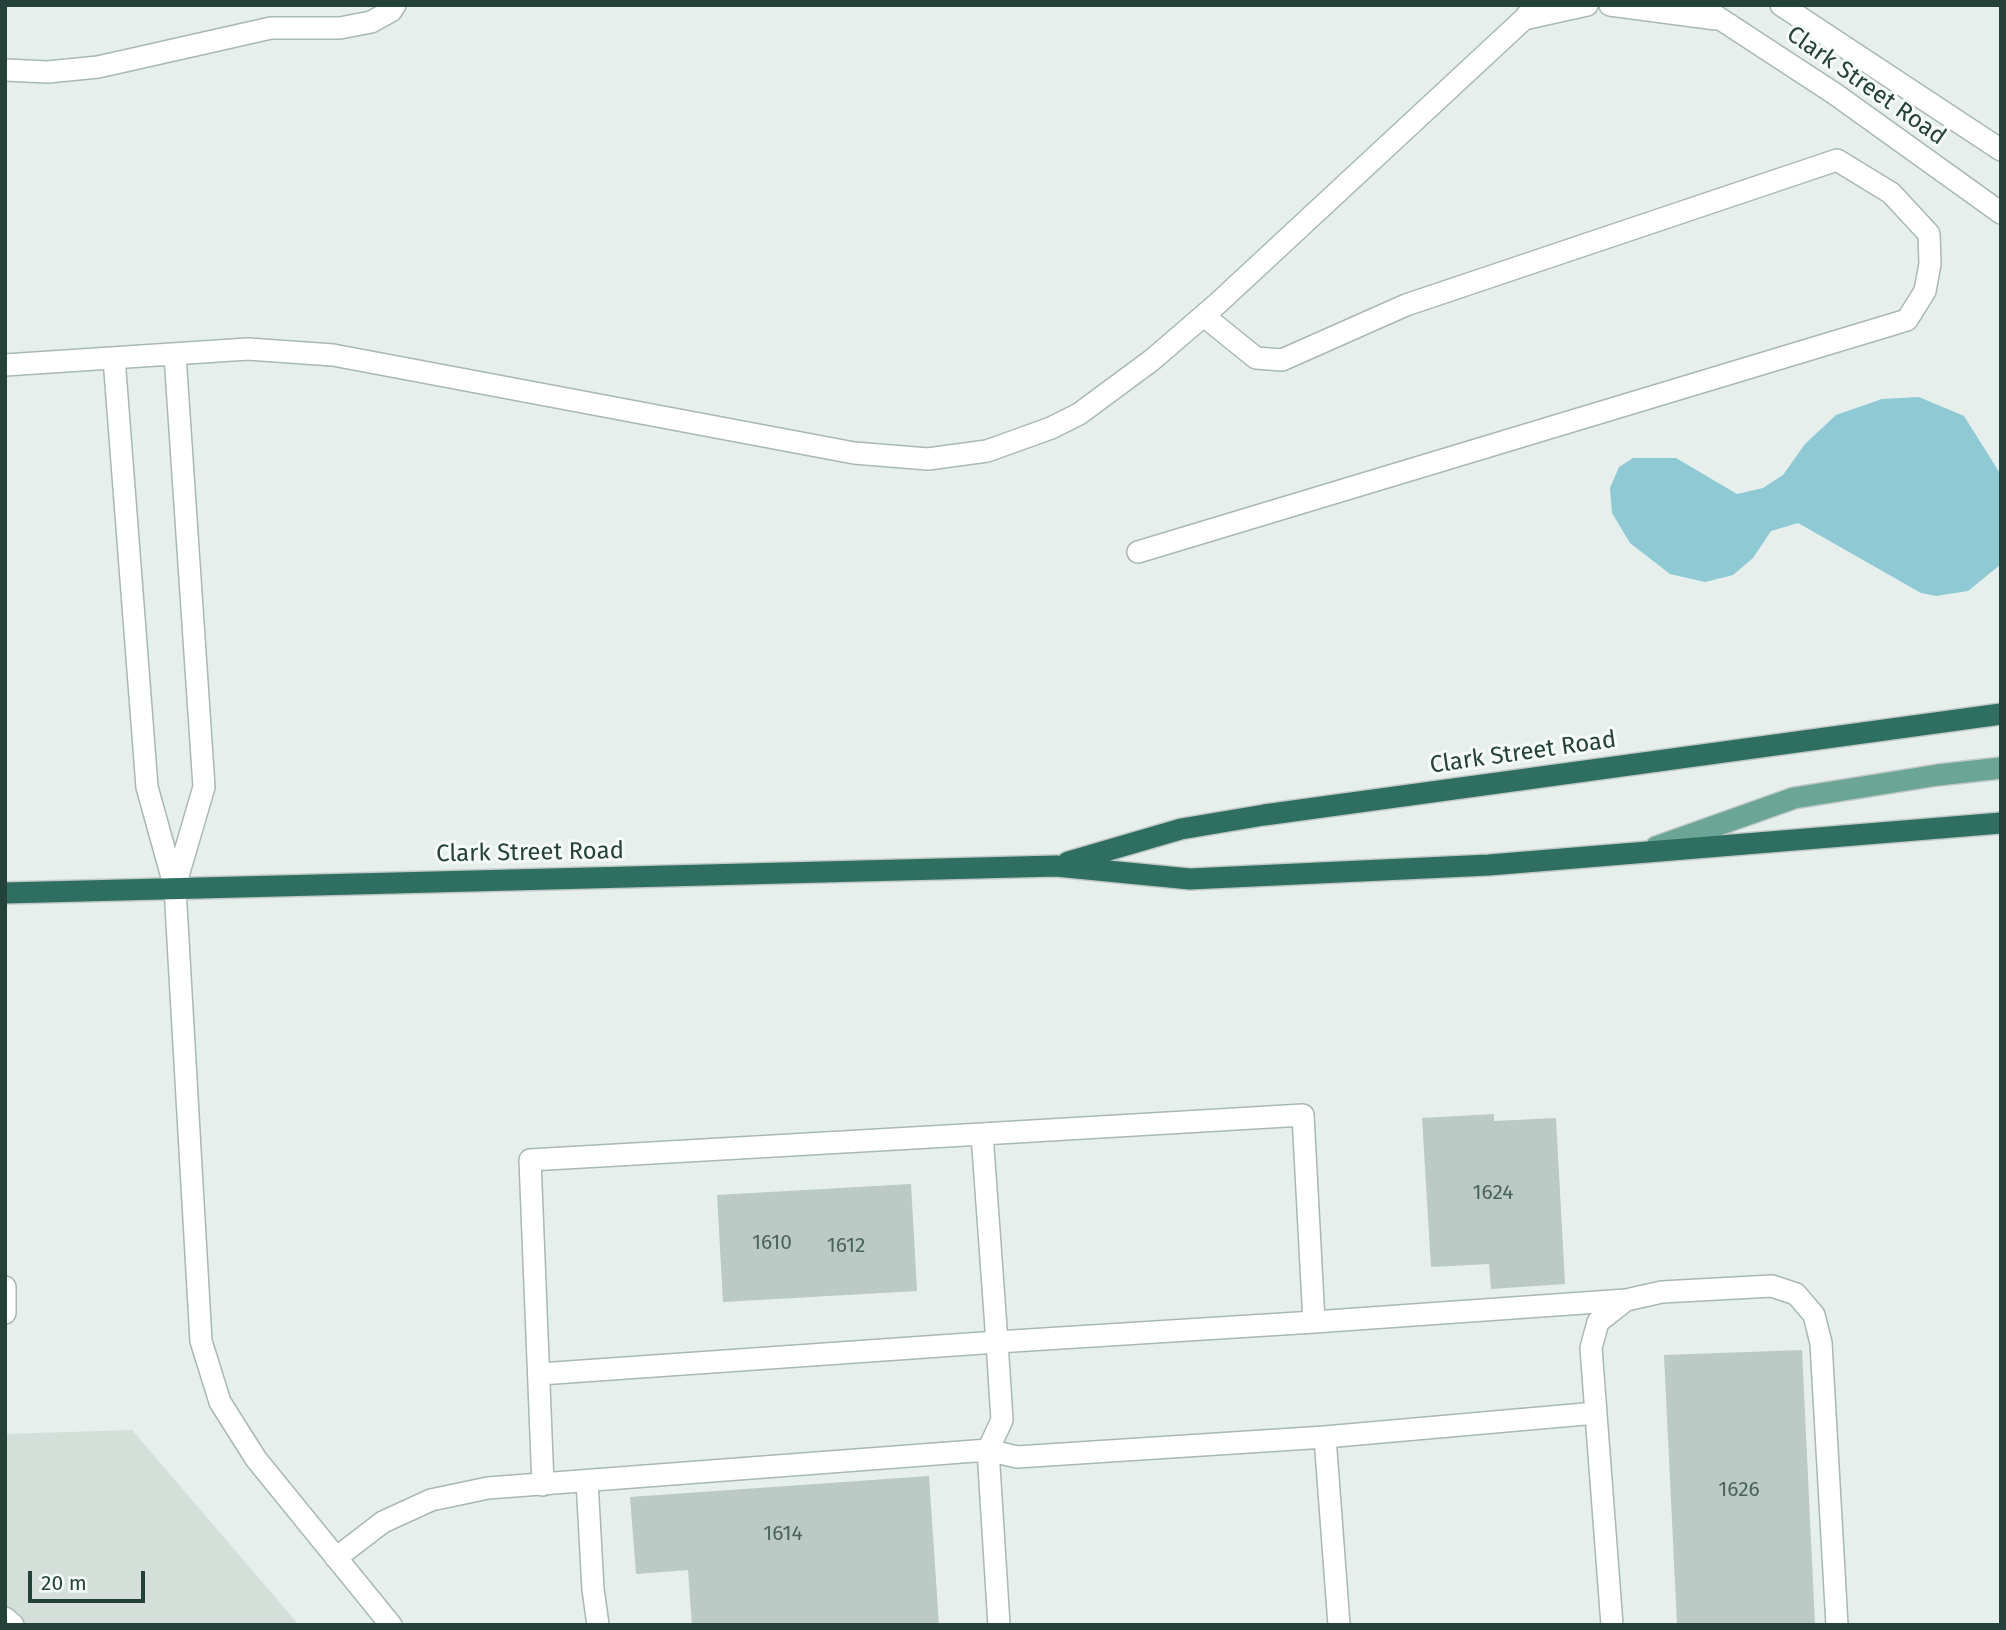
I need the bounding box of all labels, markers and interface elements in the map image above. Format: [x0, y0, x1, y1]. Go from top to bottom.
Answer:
street label: Clark Street Road [1781, 20, 1951, 152]
street label: Clark Street Road [1428, 726, 1618, 780]
street label: Clark Street Road [436, 837, 624, 869]
house number: 1624 [1472, 1180, 1514, 1206]
house number: 1610 [752, 1230, 792, 1256]
house number: 1612 [827, 1233, 865, 1259]
house number: 1626 [1718, 1477, 1760, 1503]
house number: 1614 [763, 1521, 803, 1547]
scale bar [32, 1556, 149, 1600]
text: 20 m [41, 1570, 87, 1596]

